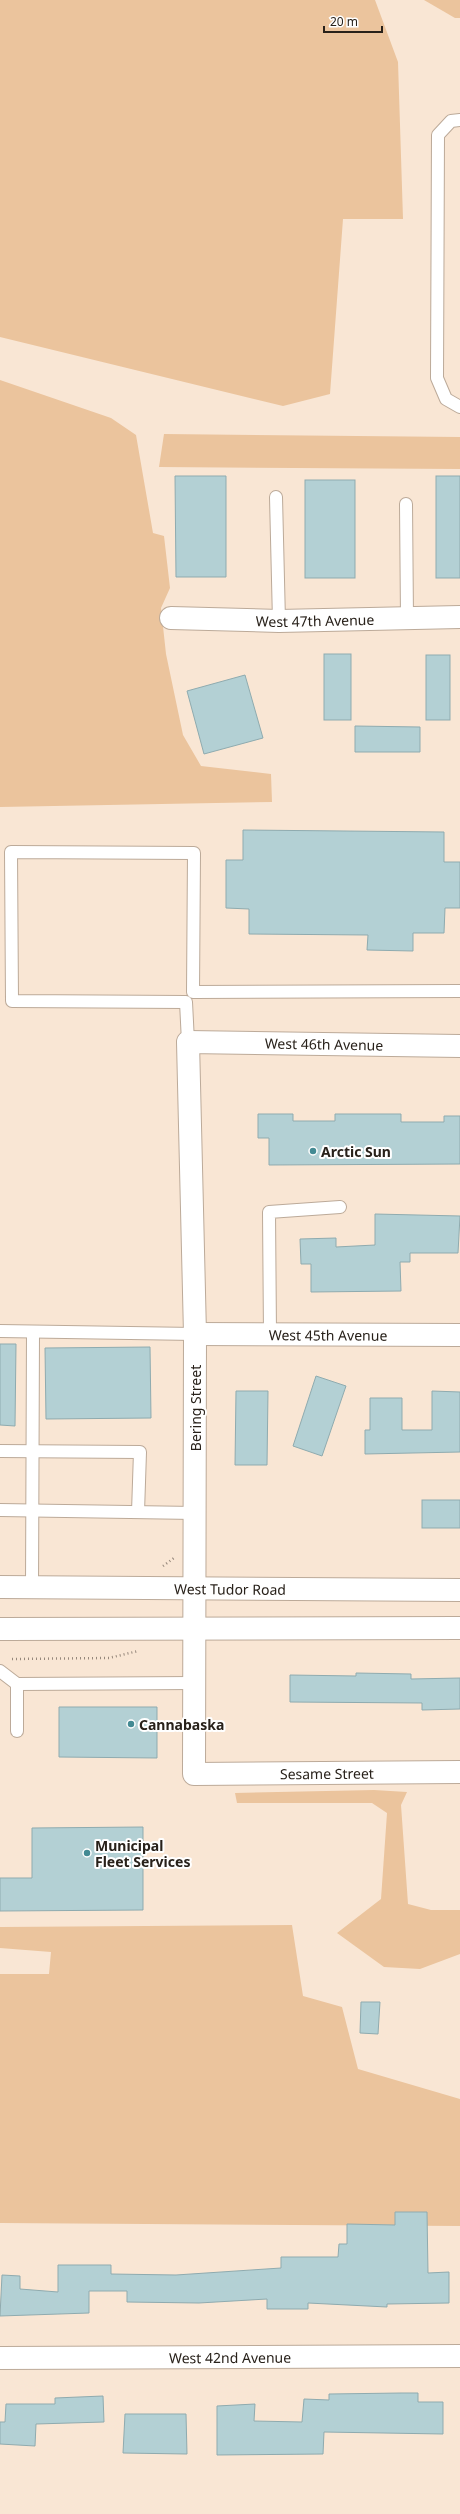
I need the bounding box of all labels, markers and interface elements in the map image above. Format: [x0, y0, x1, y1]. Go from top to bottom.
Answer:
scale bar [324, 8, 382, 34]
text: 20 m [330, 13, 358, 30]
street label: West 47th Avenue [255, 609, 375, 631]
street label: West 46th Avenue [265, 1033, 384, 1055]
place label: Arctic Sun [321, 1142, 391, 1161]
marker: Arctic Sun [308, 1146, 318, 1156]
street label: West 45th Avenue [269, 1325, 387, 1344]
street label: Bering Street [186, 1365, 205, 1451]
street label: West Tudor Road [174, 1579, 286, 1598]
place label: Cannabaska [139, 1715, 224, 1734]
marker: Cannabaska [126, 1719, 136, 1729]
street label: Sesame Street [280, 1763, 374, 1783]
place label: Municipal Fleet Services [95, 1836, 190, 1871]
marker: Municipal Fleet Services [82, 1848, 92, 1858]
street label: West 42nd Avenue [169, 2347, 291, 2367]

